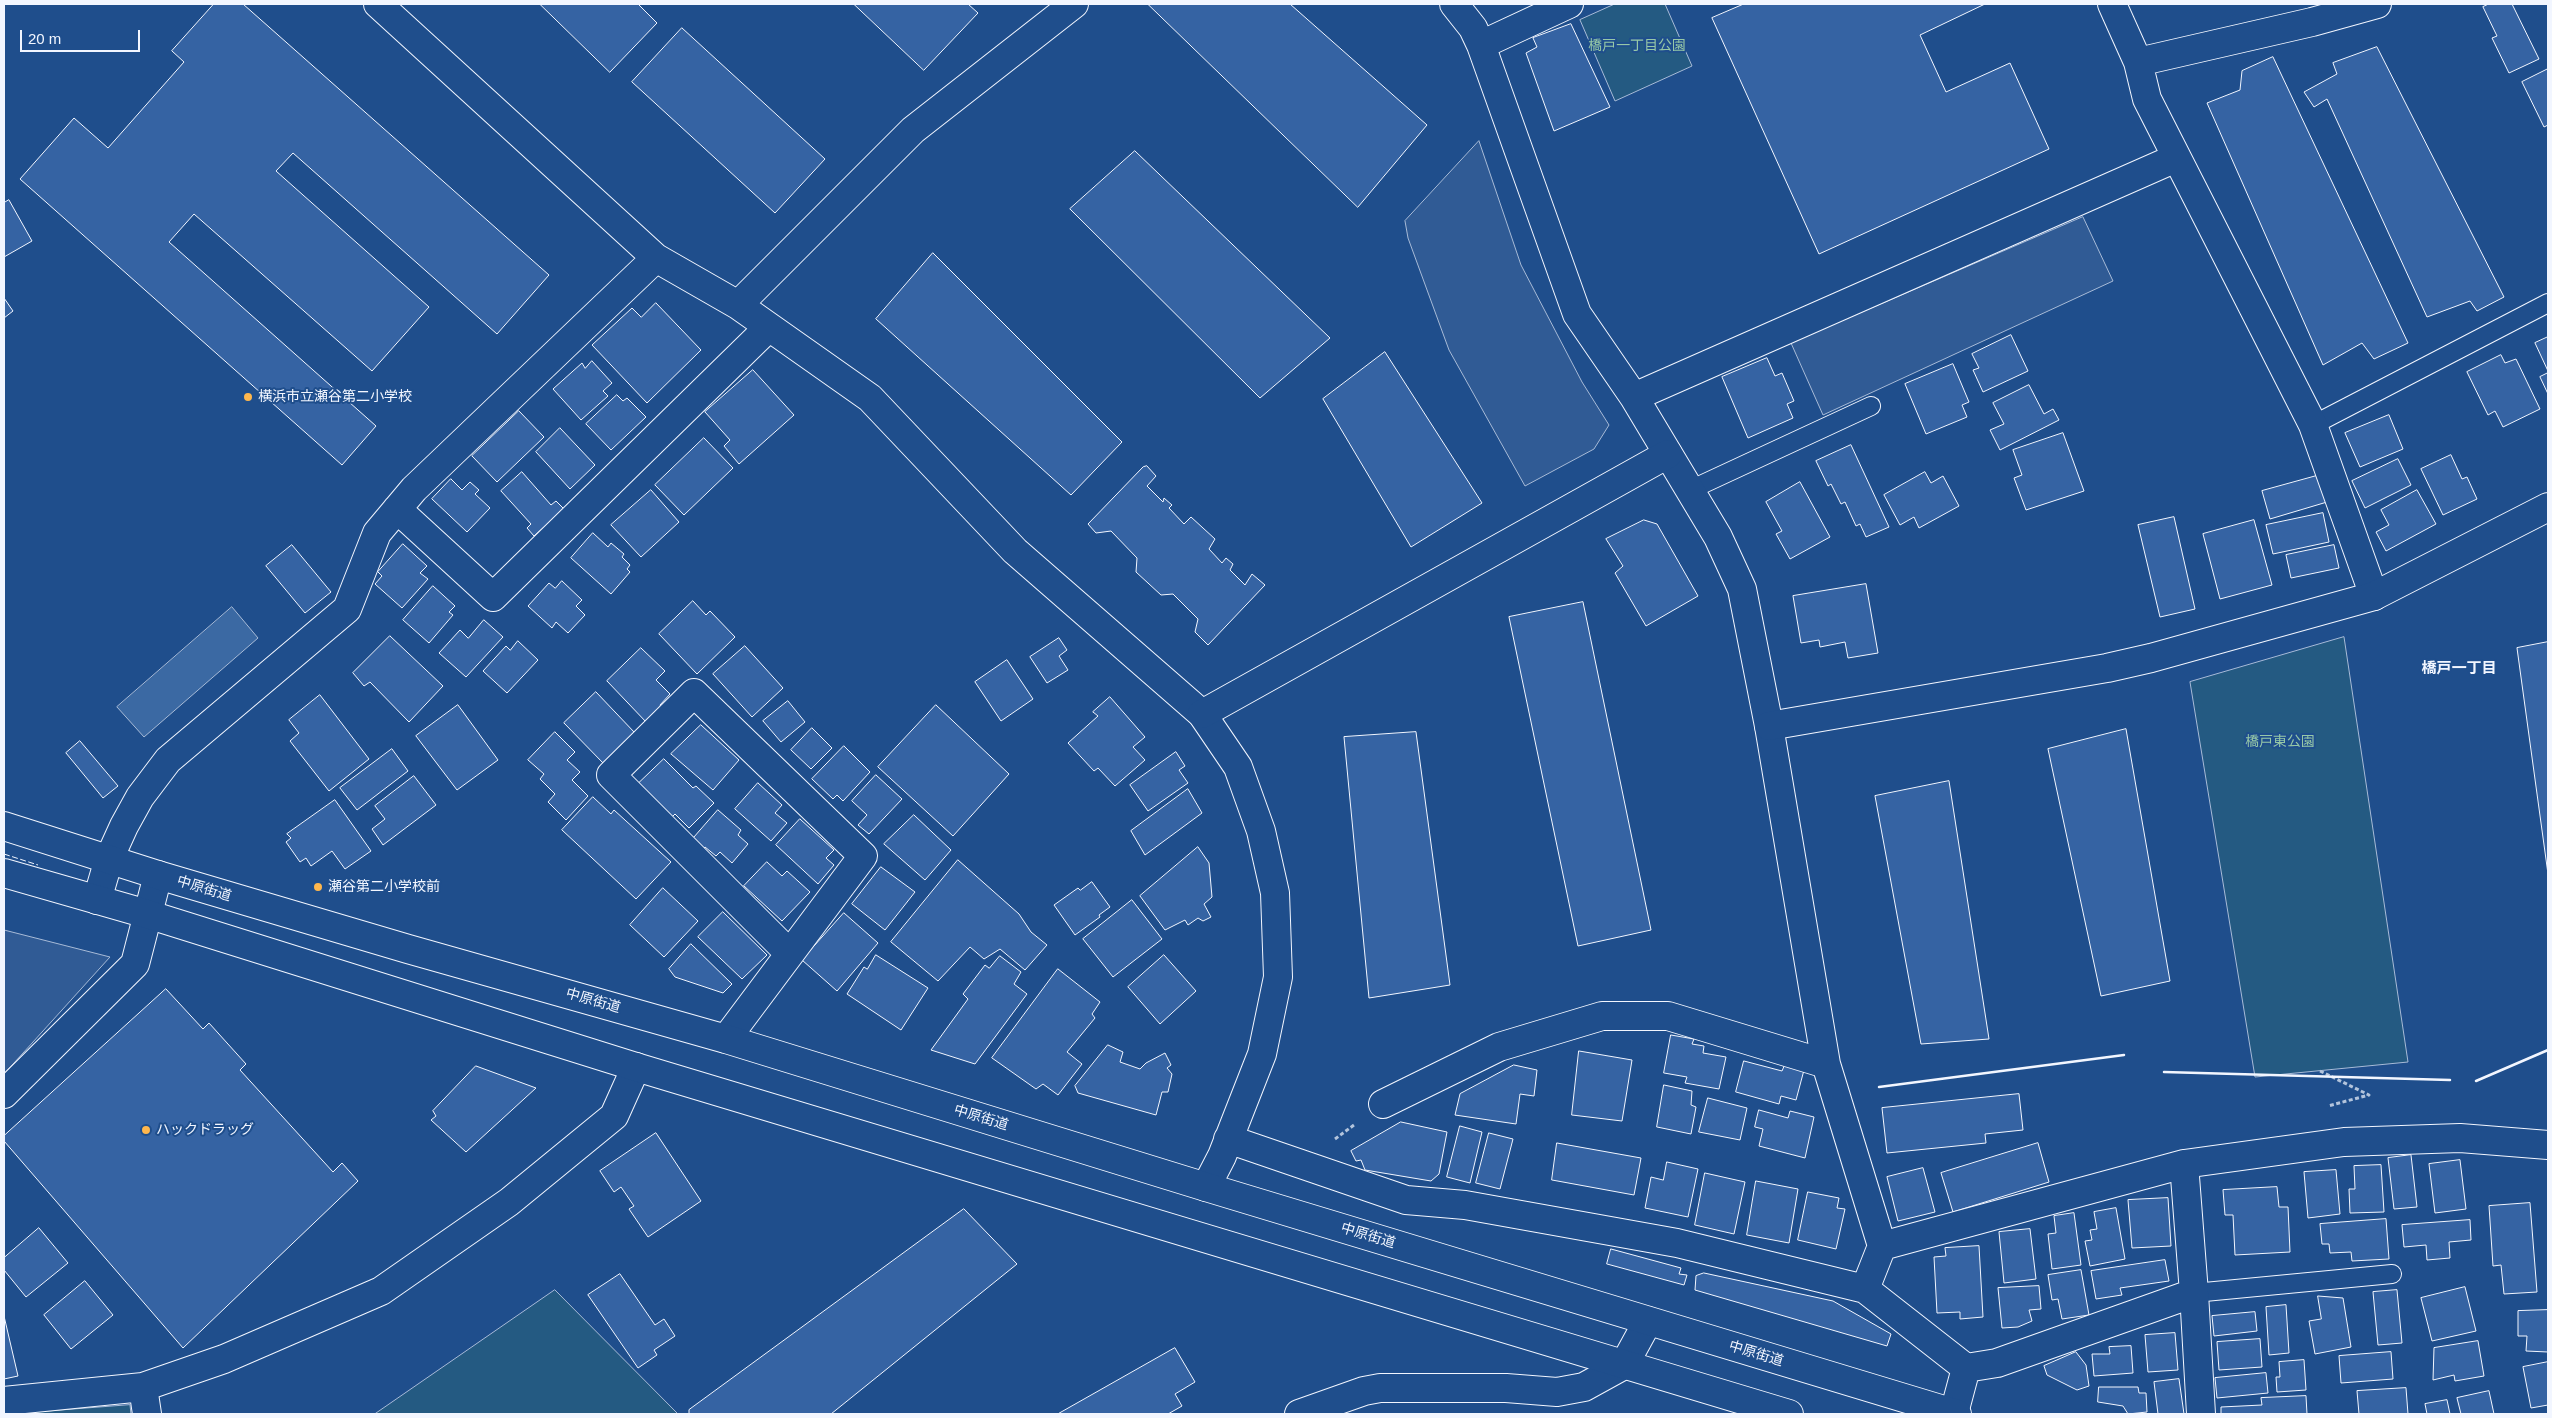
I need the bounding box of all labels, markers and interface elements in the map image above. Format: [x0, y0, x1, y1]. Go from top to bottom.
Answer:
scale bar [22, 20, 142, 52]
text: 20 m [28, 30, 61, 47]
park label: 橋戸一丁目公園 [1588, 38, 1686, 54]
place label: 横浜市立瀬谷第二小学校 [258, 389, 412, 405]
marker: 横浜市立瀬谷第二小学校 [242, 391, 254, 403]
district label: 橋戸一丁目 [2422, 660, 2496, 678]
park label: 橋戸東公園 [2245, 734, 2315, 750]
street label: 中原街道 [175, 873, 233, 905]
place label: 瀬谷第二小学校前 [328, 879, 440, 895]
marker: 瀬谷第二小学校前 [312, 881, 324, 893]
street label: 中原街道 [564, 985, 622, 1017]
street label: 中原街道 [952, 1102, 1010, 1134]
place label: ハックドラッグ [156, 1122, 254, 1138]
marker: ハックドラッグ [140, 1124, 152, 1136]
street label: 中原街道 [1339, 1220, 1397, 1252]
street label: 中原街道 [1727, 1338, 1785, 1370]

